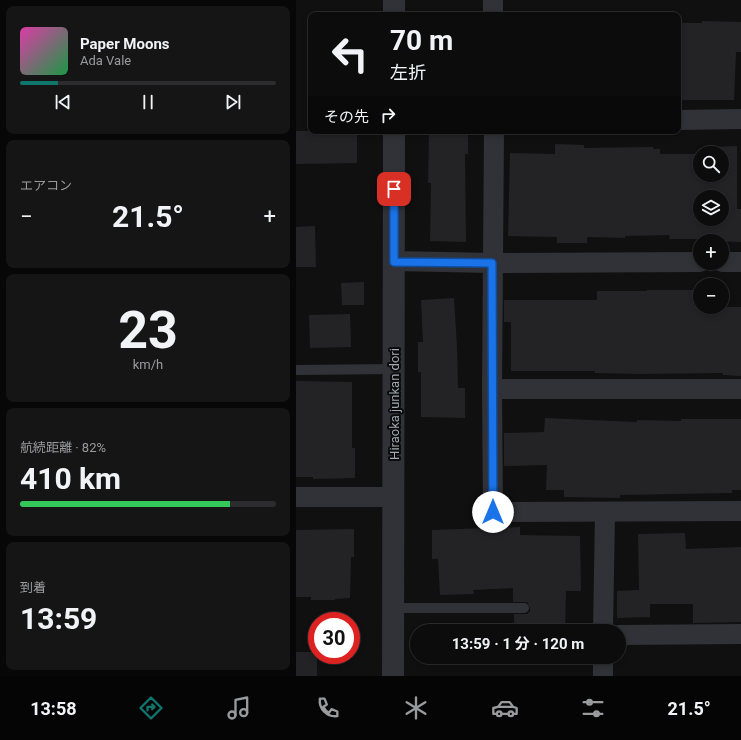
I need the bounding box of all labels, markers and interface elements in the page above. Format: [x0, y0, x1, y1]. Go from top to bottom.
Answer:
text: 70 m [390, 24, 453, 57]
icon: left [324, 28, 376, 80]
text: Paper Moons [80, 35, 170, 53]
text: Ada Vale [80, 53, 131, 68]
text: 左折 [390, 62, 426, 83]
icon: previous [52, 91, 74, 113]
icon: pause [137, 91, 159, 113]
icon: next [222, 91, 244, 113]
icon: right [377, 104, 399, 126]
text: その先 [324, 108, 369, 126]
map controls [693, 146, 729, 314]
button: search [693, 146, 729, 182]
pin [377, 172, 411, 206]
text: エアコン [20, 178, 72, 193]
icon: arrive [383, 178, 405, 200]
button: layers [693, 190, 729, 226]
text: 21.5° [112, 199, 184, 234]
text: − [20, 204, 33, 229]
text: + [264, 204, 276, 229]
button: + [693, 234, 729, 270]
button: − [693, 278, 729, 314]
text: 23 [118, 300, 178, 361]
street label: Hiraoka junkan dori [387, 348, 402, 460]
text: km/h [133, 357, 163, 372]
text: 航続距離 · 82% [20, 440, 106, 455]
text: 410 km [20, 461, 121, 496]
position arrow [472, 491, 514, 533]
text: 到着 [20, 580, 46, 595]
text: 13:59 [20, 601, 97, 636]
speed limit sign: 30 [308, 612, 360, 664]
text: 13:59 · 1 分 · 120 m [452, 635, 584, 653]
icon: directions [137, 694, 165, 722]
icon: music [225, 694, 253, 722]
icon: phone [314, 694, 342, 722]
icon: climate [402, 694, 430, 722]
icon: car [491, 694, 519, 722]
icon: filters [579, 694, 607, 722]
text: 13:58 [30, 698, 77, 719]
text: 21.5° [668, 698, 711, 719]

